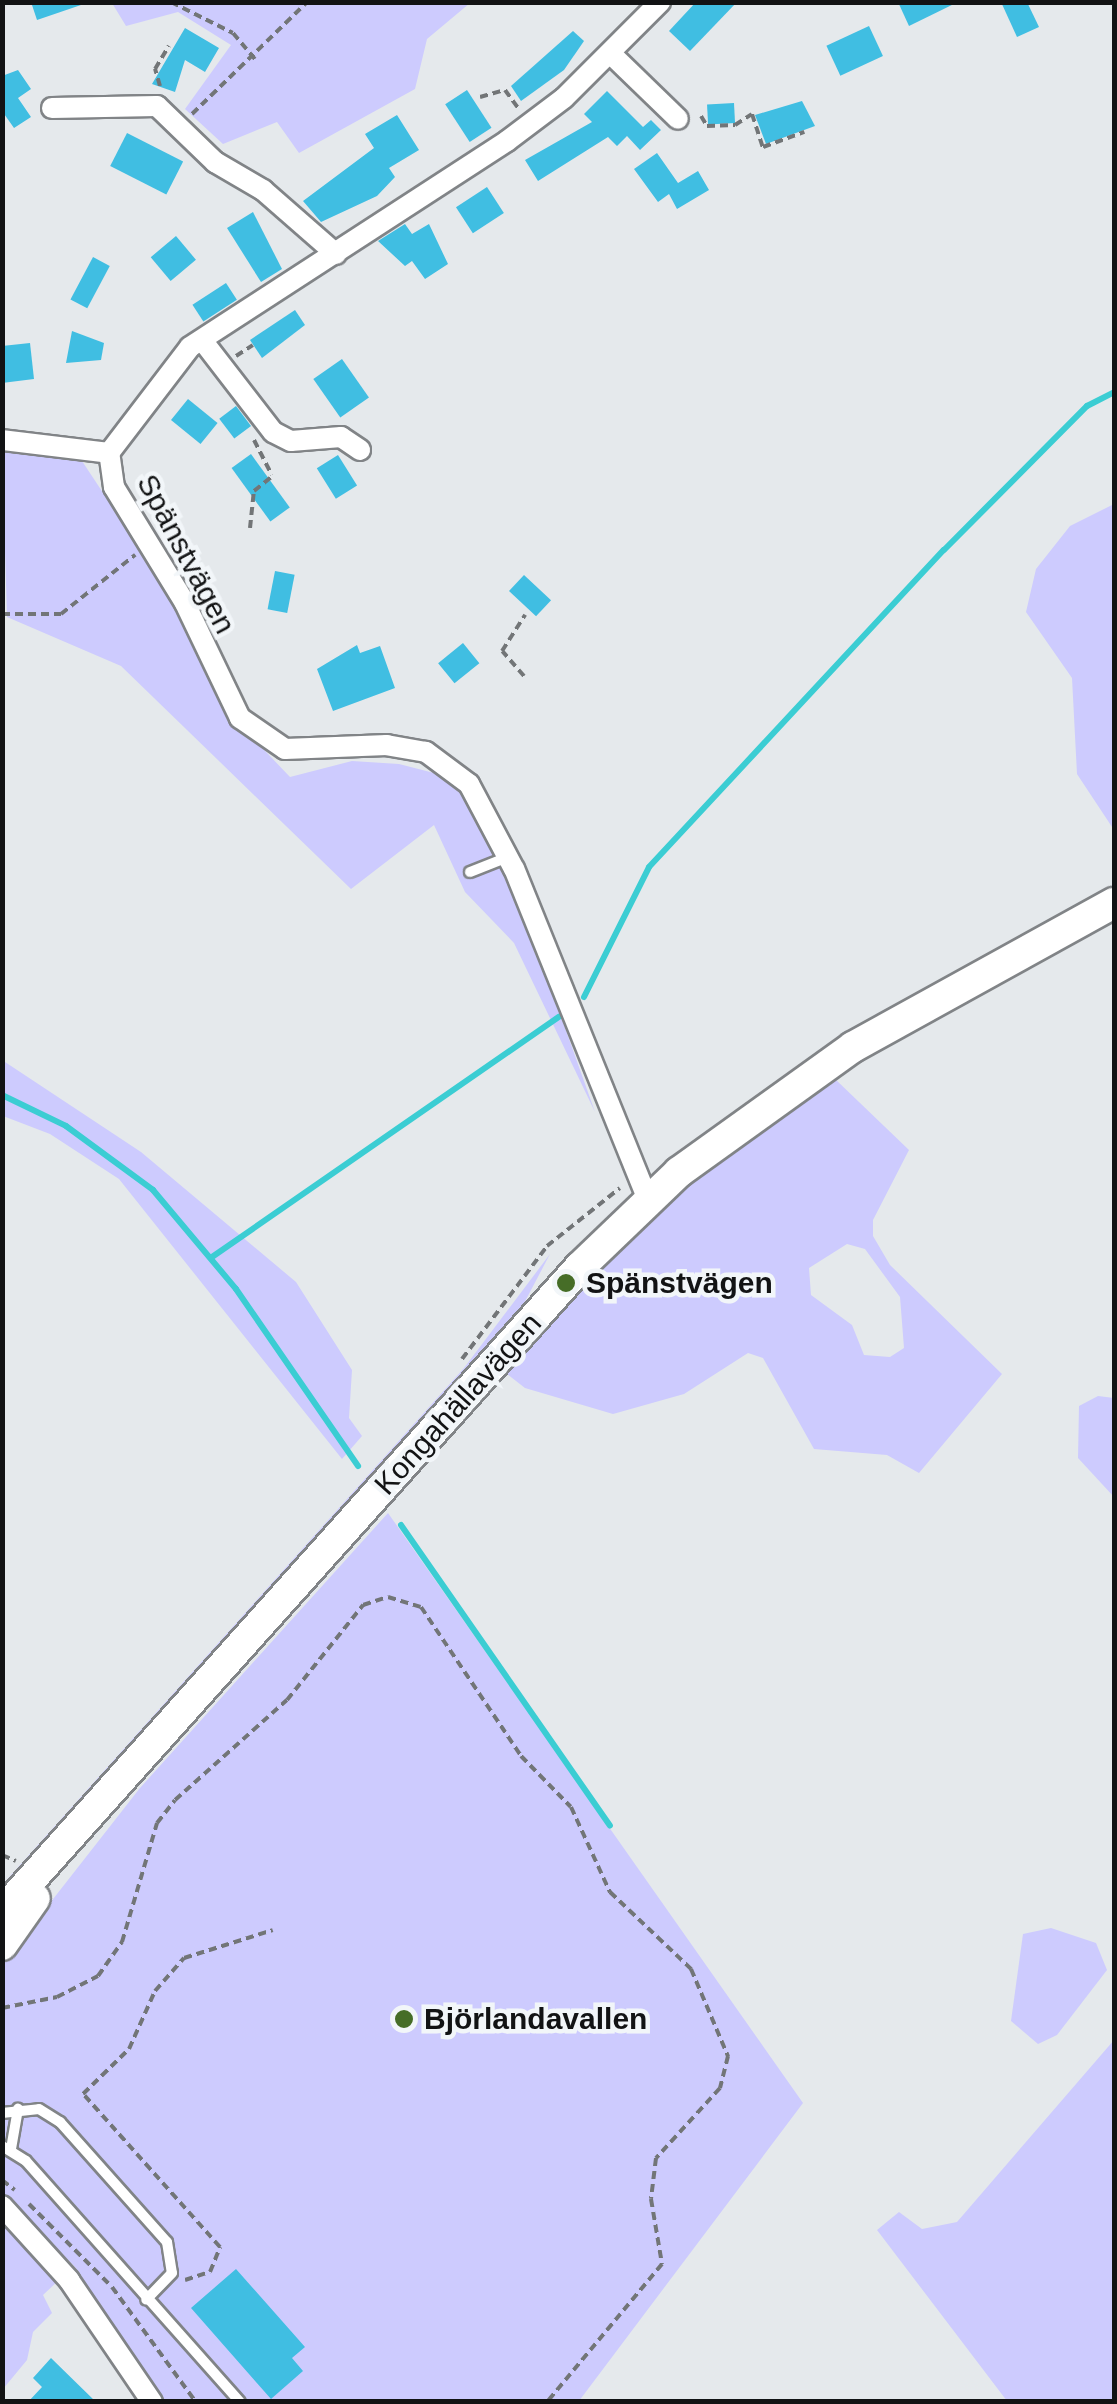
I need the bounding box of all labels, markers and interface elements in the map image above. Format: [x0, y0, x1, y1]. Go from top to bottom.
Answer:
street label: Spänstvägen [129, 468, 243, 640]
place label: Spänstvägen [586, 1265, 773, 1301]
marker: Spänstvägen [555, 1272, 577, 1294]
street label: Kongahällavägen [367, 1306, 549, 1502]
place label: Björlandavallen [424, 2001, 647, 2037]
marker: Björlandavallen [393, 2008, 415, 2030]

